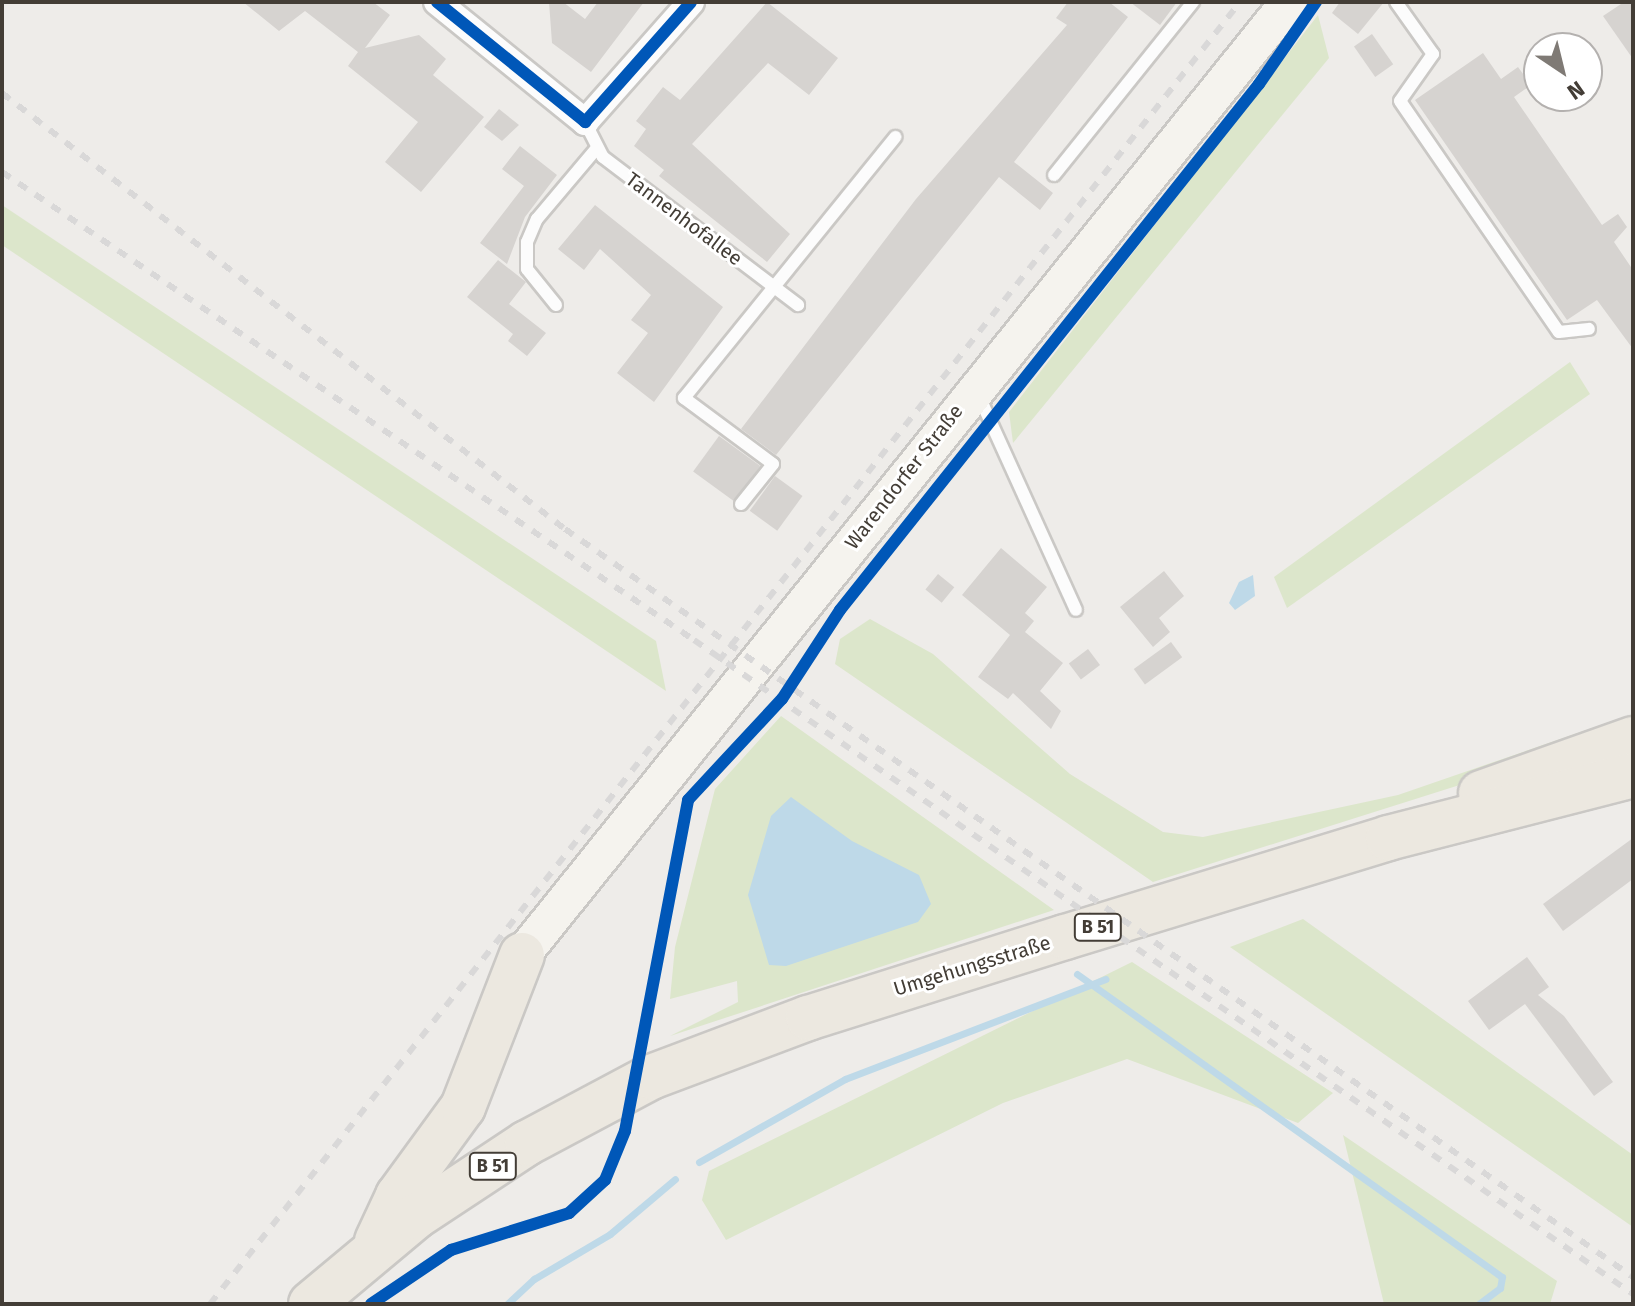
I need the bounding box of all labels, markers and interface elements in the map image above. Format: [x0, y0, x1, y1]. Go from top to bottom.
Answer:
north arrow [1523, 32, 1603, 112]
text: N [1562, 75, 1590, 106]
street label: Tannenhofallee [621, 167, 747, 271]
street label: Warendorfer Straße [840, 400, 968, 554]
road number: B 51 [1072, 913, 1124, 941]
street label: Umgehungsstraße [891, 931, 1053, 1001]
road number: B 51 [467, 1152, 519, 1180]

